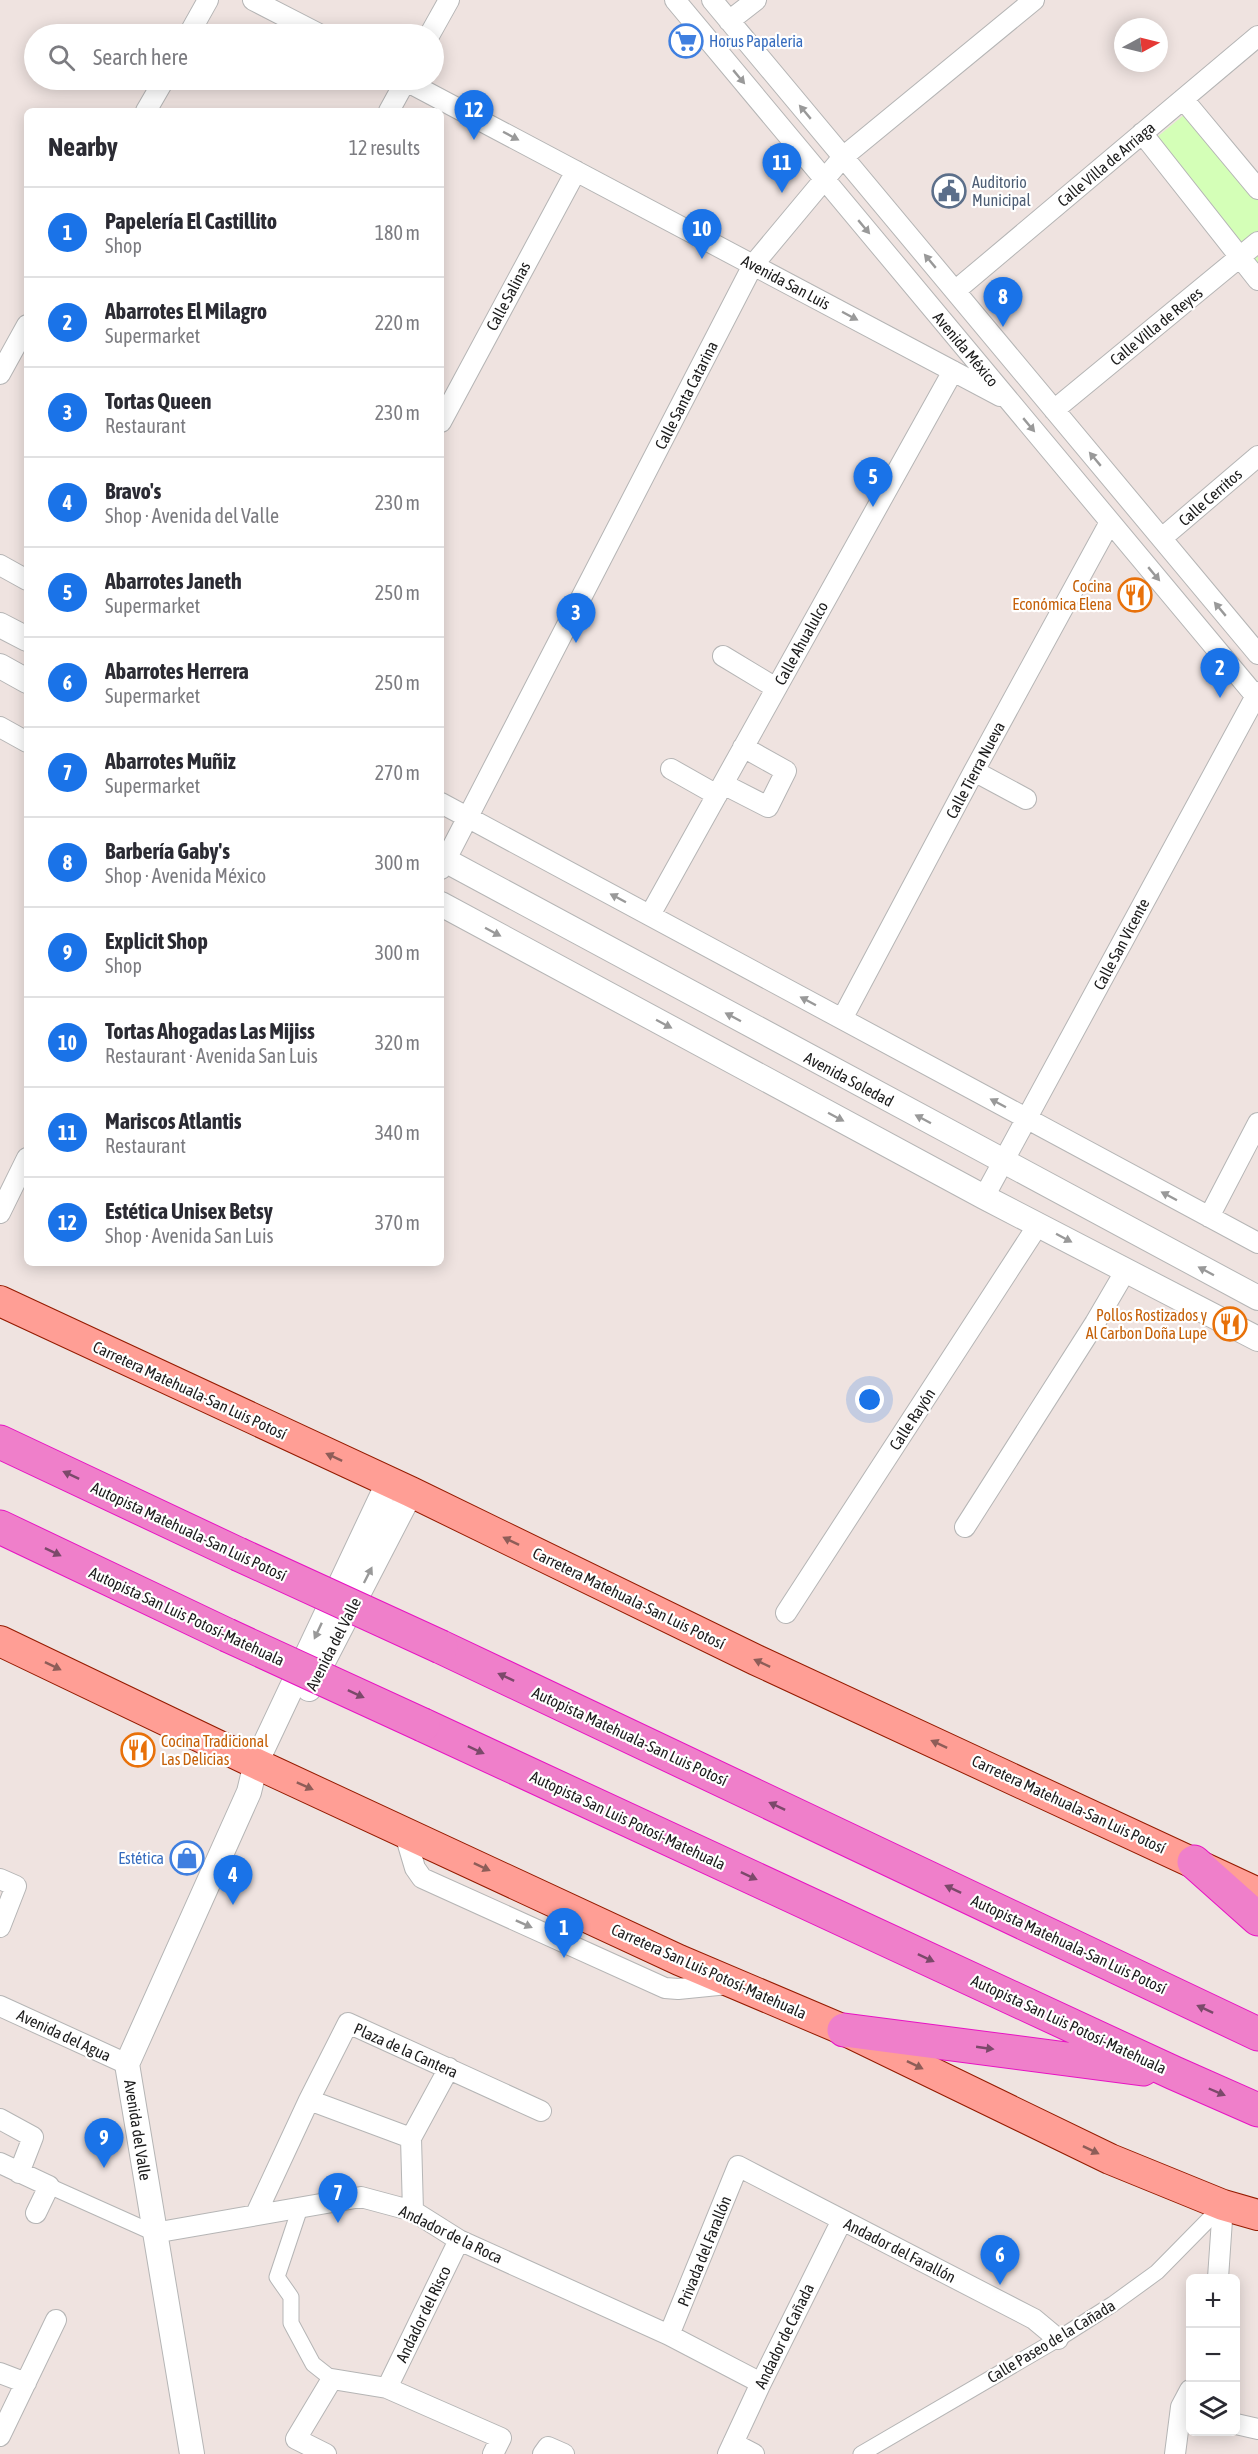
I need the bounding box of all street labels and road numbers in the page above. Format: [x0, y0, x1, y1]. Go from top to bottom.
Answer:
street label: Calle Villa de Arriaga [1054, 118, 1159, 211]
street label: Avenida San Luis [739, 251, 834, 313]
street label: Calle Salinas [482, 258, 534, 333]
street label: Calle Villa de Reyes [1106, 283, 1207, 370]
street label: Avenida México [930, 308, 1002, 390]
street label: Calle Santa Catarina [651, 338, 721, 452]
street label: Calle Cerritos [1175, 465, 1245, 529]
street label: Calle Ahualulco [771, 598, 831, 688]
street label: Calle Tierra Nueva [942, 719, 1008, 821]
street label: Calle San Vicente [1089, 895, 1153, 993]
street label: Avenida Soledad [801, 1048, 897, 1110]
street label: Carretera Matehuala-San Luis Potosí [90, 1337, 290, 1443]
street label: Calle Rayón [886, 1385, 939, 1454]
street label: Autopista Matehuala-San Luis Potosí [88, 1478, 290, 1585]
street label: Carretera Matehuala-San Luis Potosí [530, 1544, 728, 1653]
street label: Autopista San Luis Potosí-Matehuala [86, 1563, 287, 1670]
street label: Avenida del Valle [302, 1595, 364, 1693]
street label: Autopista Matehuala-San Luis Potosí [529, 1683, 731, 1790]
street label: Carretera Matehuala-San Luis Potosí [969, 1751, 1169, 1857]
street label: Autopista San Luis Potosí-Matehuala [527, 1767, 728, 1874]
street label: Autopista Matehuala-San Luis Potosí [968, 1891, 1170, 1998]
street label: Carretera San Luis Potosí-Matehuala [609, 1920, 809, 2022]
street label: Autopista San Luis Potosí-Matehuala [968, 1971, 1169, 2078]
street label: Avenida del Agua [14, 2005, 114, 2065]
street label: Plaza de la Cantera [351, 2019, 461, 2081]
street label: Avenida del Valle [121, 2078, 155, 2182]
street label: Privada del Farallón [674, 2193, 734, 2309]
street label: Andador de la Roca [397, 2201, 505, 2267]
street label: Andador del Farallón [841, 2214, 959, 2286]
street label: Andador del Risco [392, 2263, 454, 2365]
street label: Andador de Cañada [751, 2281, 817, 2391]
street label: Calle Paseo de la Cañada [984, 2296, 1118, 2386]

